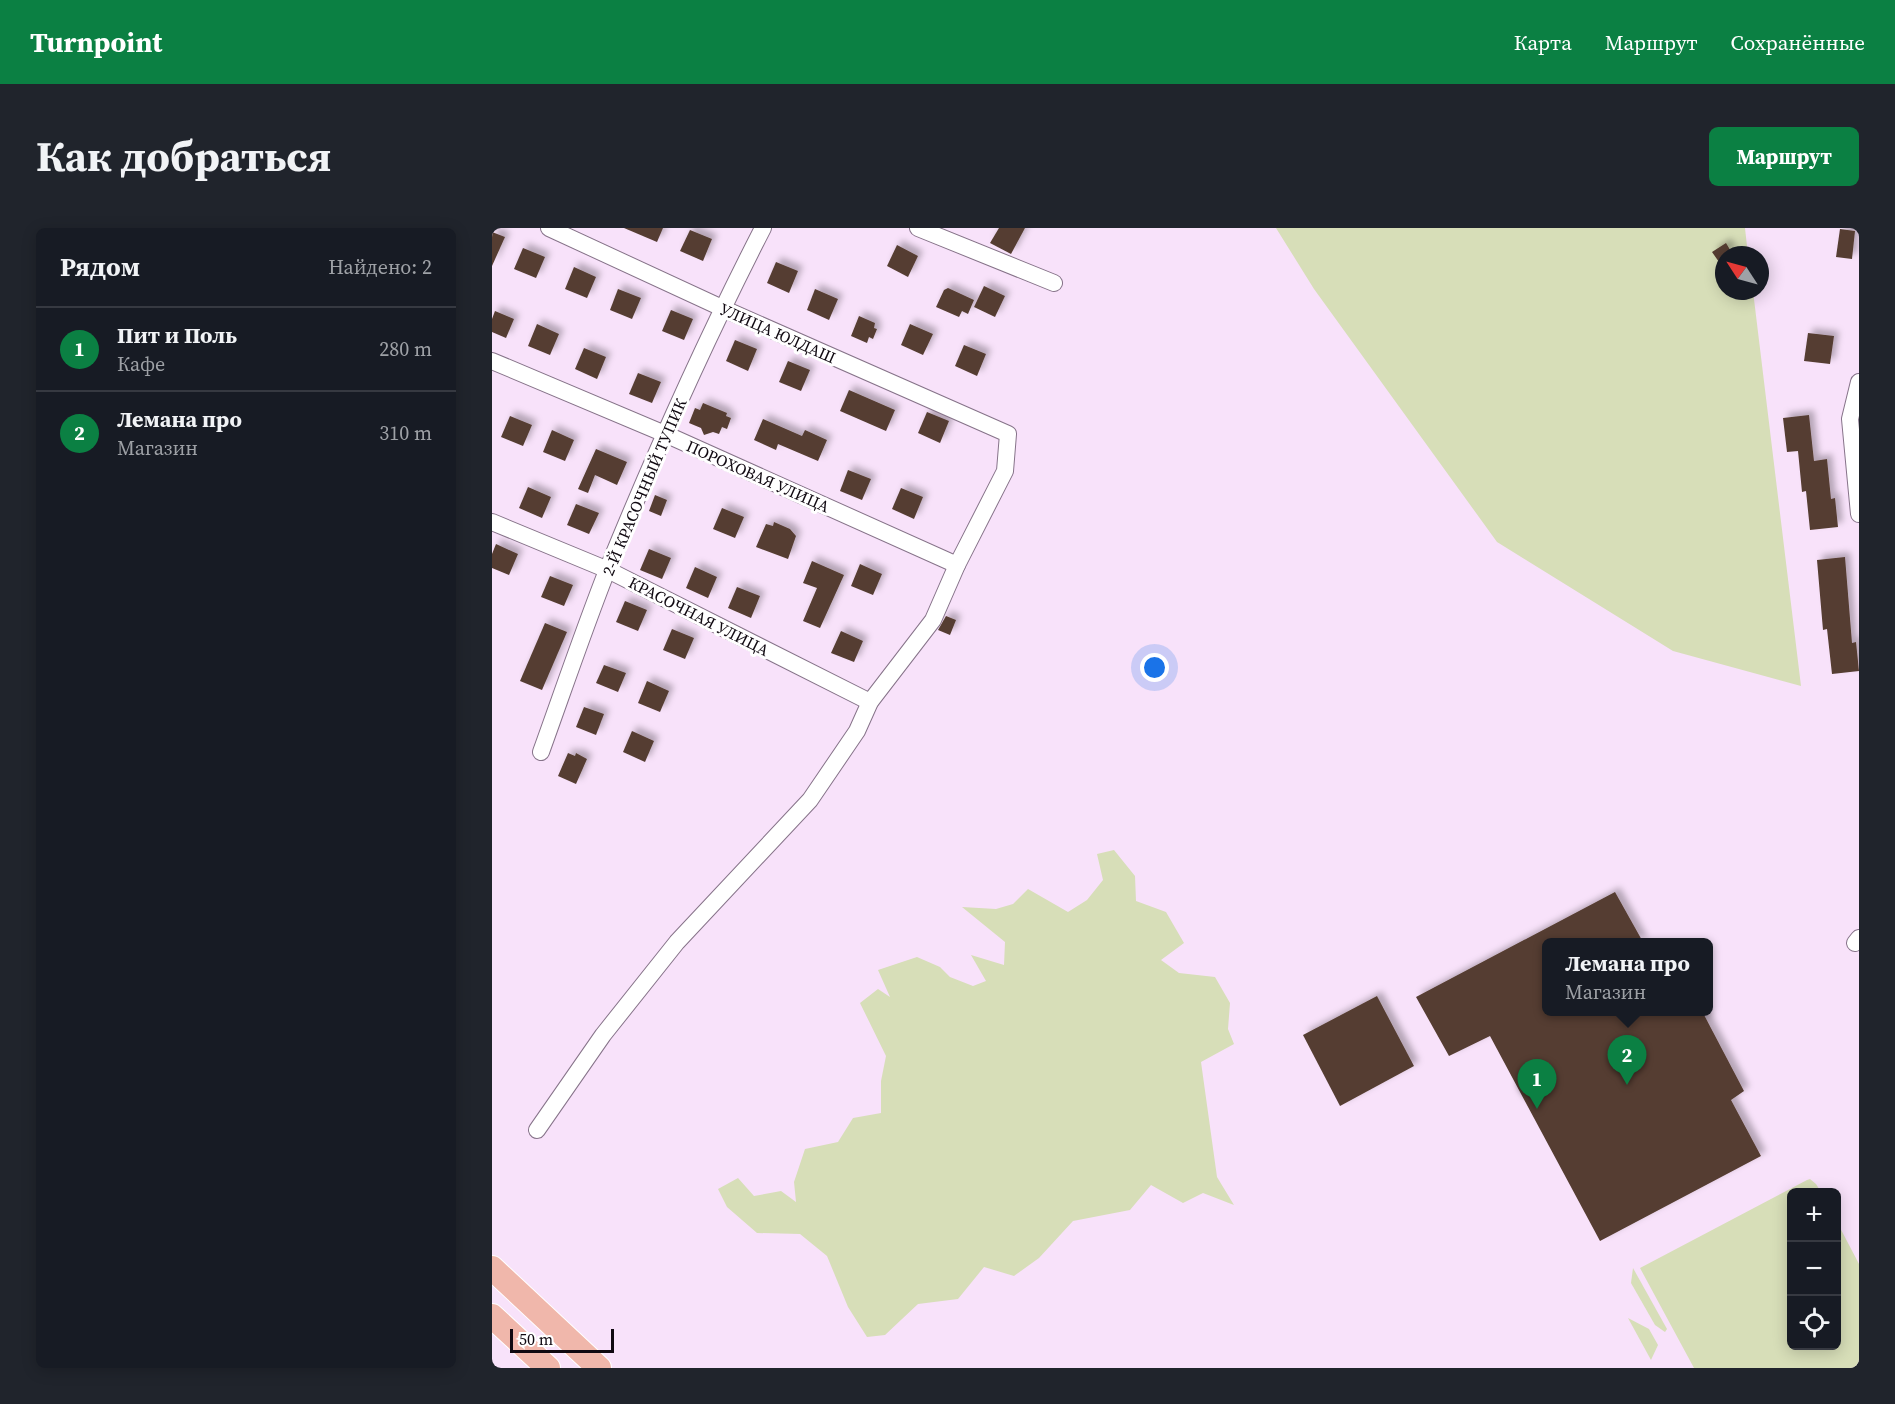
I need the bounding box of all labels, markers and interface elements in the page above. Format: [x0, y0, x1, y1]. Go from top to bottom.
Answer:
text: Turnpoint [30, 23, 162, 61]
text: Карта [1514, 28, 1572, 57]
text: Маршрут [1605, 28, 1698, 57]
text: Сохранённые [1731, 28, 1865, 57]
text: Как добраться [36, 127, 331, 185]
button: Маршрут [1709, 127, 1859, 186]
north arrow [1715, 246, 1769, 300]
text: Рядом [60, 249, 140, 285]
text: Найдено: 2 [328, 253, 432, 281]
street label: УЛИЦА ЮЛДАШ [717, 298, 840, 369]
text: Пит и Поль [117, 320, 237, 350]
text: 1 [74, 335, 85, 363]
text: 280 m [379, 335, 432, 363]
text: Кафе [117, 350, 165, 378]
street label: 2-Й КРАСОЧНЫЙ ТУПИК [597, 395, 692, 579]
text: Лемана про [117, 404, 242, 434]
text: 2 [74, 419, 85, 447]
text: 310 m [379, 419, 432, 447]
text: Магазин [117, 434, 198, 462]
street label: ПОРОХОВАЯ УЛИЦА [683, 435, 833, 518]
street label: КРАСОЧНАЯ УЛИЦА [625, 571, 773, 661]
your location [1140, 653, 1169, 682]
popup [1542, 938, 1713, 1016]
text: Лемана про [1565, 948, 1690, 978]
text: Магазин [1565, 978, 1646, 1006]
pin: 2 [1608, 1036, 1646, 1085]
pin: 1 [1518, 1060, 1556, 1109]
map controls [1787, 1188, 1841, 1350]
button: + [1787, 1188, 1841, 1242]
button: − [1787, 1242, 1841, 1296]
button: locate [1787, 1296, 1841, 1350]
scale bar [510, 1326, 614, 1354]
text: 50 m [519, 1328, 553, 1350]

